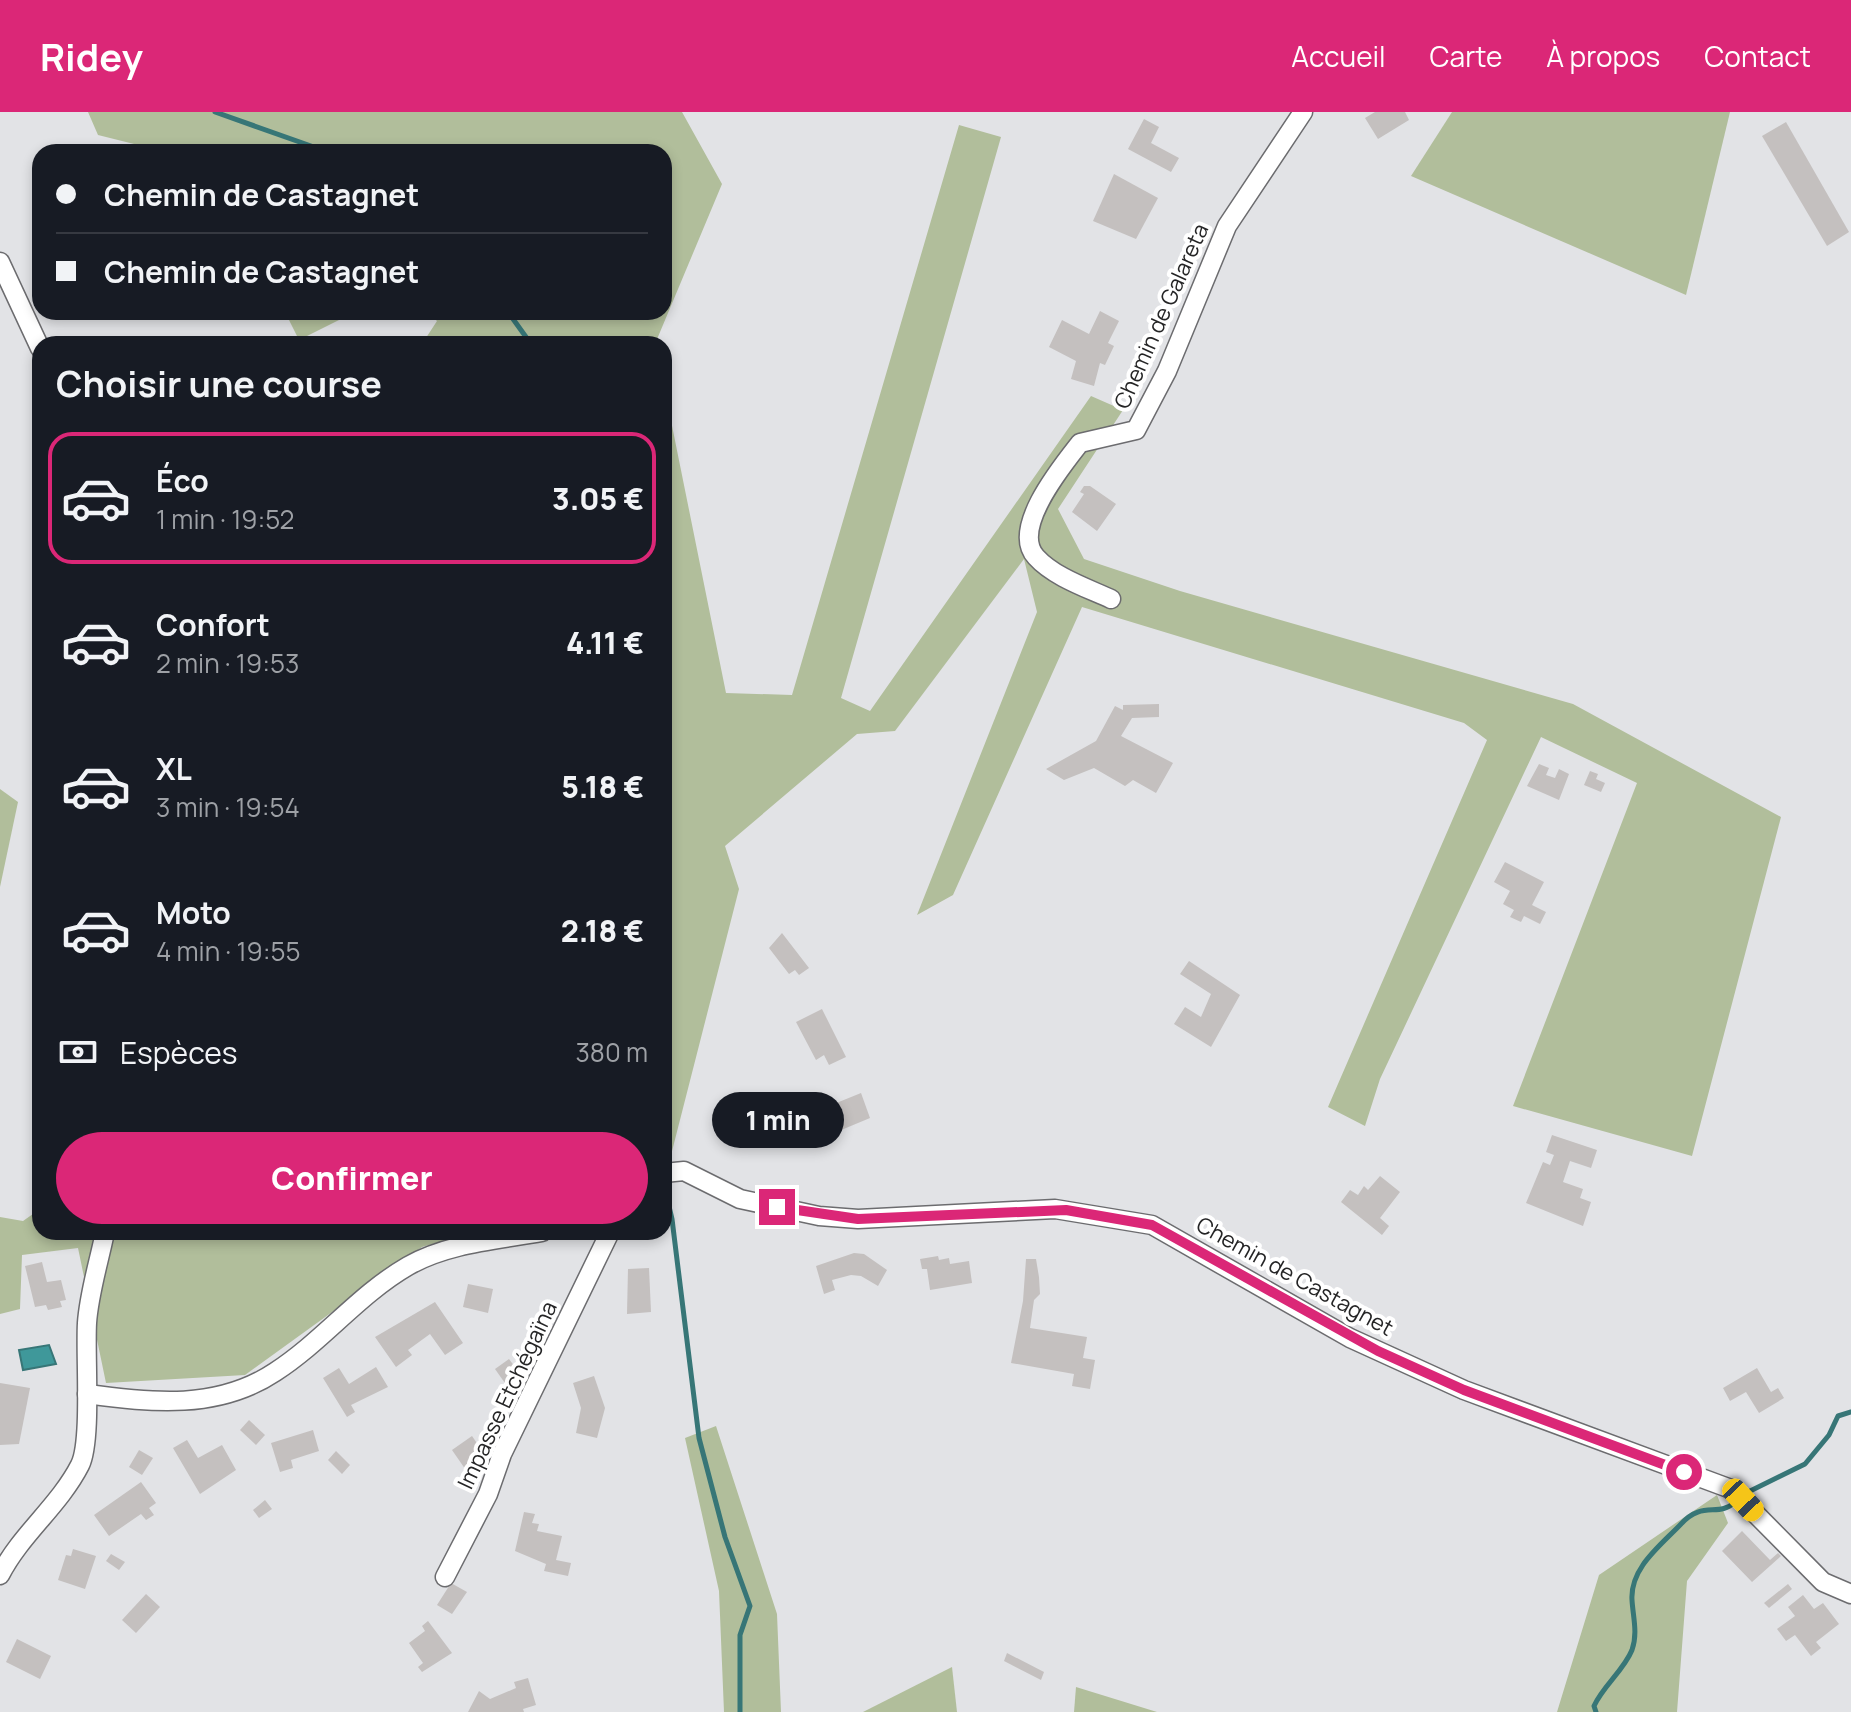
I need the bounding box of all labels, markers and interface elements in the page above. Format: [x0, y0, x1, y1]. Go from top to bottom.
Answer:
text: Ridey [40, 30, 143, 82]
text: Accueil [1291, 37, 1386, 75]
text: Carte [1430, 37, 1502, 75]
text: À propos [1546, 37, 1660, 75]
text: Contact [1704, 37, 1811, 75]
text: Chemin de Castagnet [104, 174, 419, 215]
street label: Chemin de Galareta [1107, 219, 1215, 413]
text: Chemin de Castagnet [104, 251, 419, 292]
text: Choisir une course [56, 359, 382, 408]
text: Éco [156, 460, 209, 501]
icon: car [60, 462, 132, 534]
text: 3.05 € [552, 478, 644, 519]
text: 1 min · 19:52 [156, 501, 294, 537]
text: Confort [156, 604, 270, 645]
icon: car [60, 606, 132, 678]
text: 4.11 € [566, 622, 644, 663]
text: 2 min · 19:53 [156, 645, 299, 681]
text: XL [156, 748, 192, 789]
icon: car [60, 750, 132, 822]
text: 5.18 € [561, 766, 644, 807]
text: 3 min · 19:54 [156, 789, 300, 825]
text: Moto [156, 892, 231, 933]
icon: car [60, 894, 132, 966]
text: 2.18 € [561, 910, 644, 951]
text: 4 min · 19:55 [156, 933, 300, 969]
icon: cash [56, 1030, 100, 1074]
text: Espèces [120, 1032, 238, 1073]
text: 380 m [575, 1034, 648, 1070]
callout: 1 min [711, 1091, 843, 1147]
text: 1 min [745, 1102, 811, 1138]
button: Confirmer [56, 1132, 648, 1224]
route end [759, 1189, 795, 1225]
street label: Chemin de Castagnet [1191, 1209, 1399, 1343]
street label: Impasse Etchégaïna [450, 1296, 564, 1494]
route start [1666, 1454, 1702, 1490]
car [1718, 1474, 1768, 1526]

